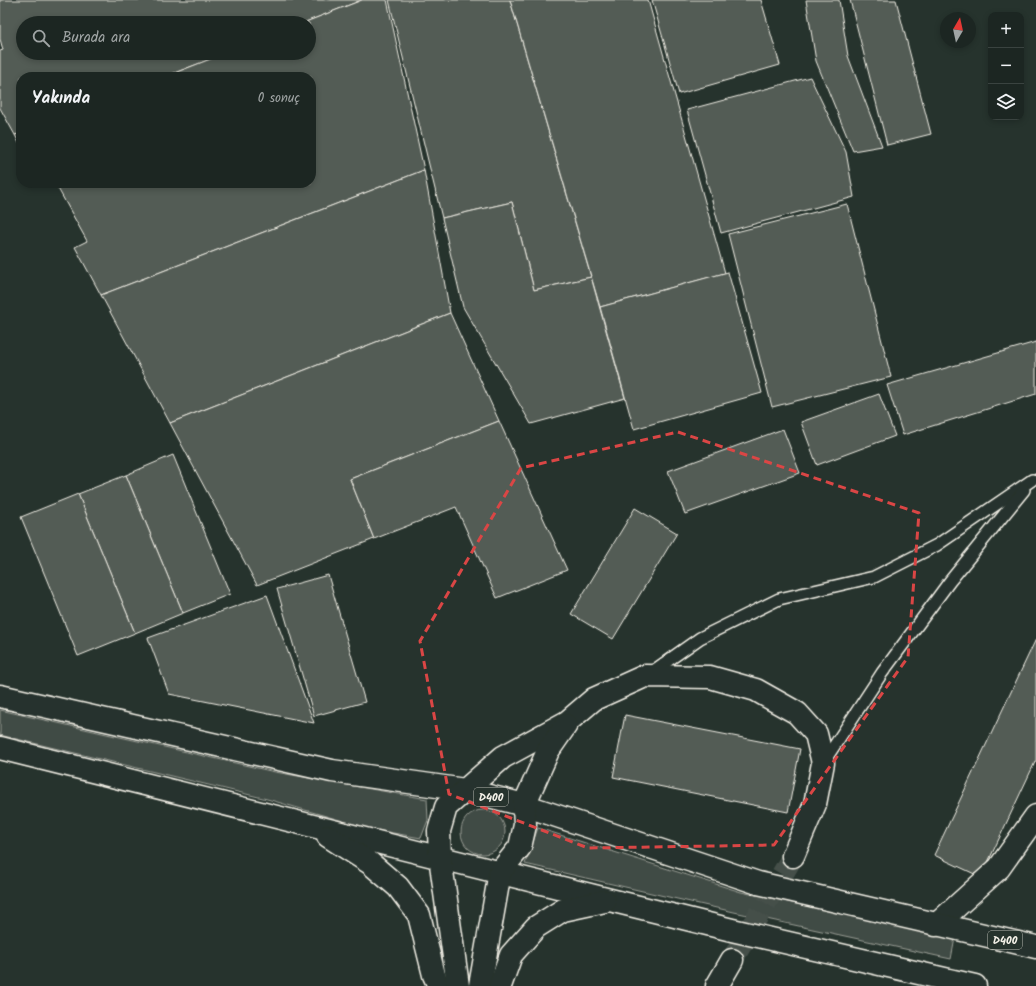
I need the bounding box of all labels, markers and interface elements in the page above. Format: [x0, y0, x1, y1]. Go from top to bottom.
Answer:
north arrow [940, 12, 976, 48]
map controls [988, 12, 1024, 120]
button: + [988, 12, 1024, 48]
search box [16, 16, 316, 60]
text: Burada ara [62, 26, 130, 50]
icon: search [30, 27, 52, 49]
button: − [988, 48, 1024, 84]
button: layers [988, 84, 1024, 120]
text: Yakında [32, 85, 90, 112]
text: 0 sonuç [258, 88, 300, 109]
road number: D400 [474, 788, 508, 806]
road number: D400 [988, 931, 1022, 949]

